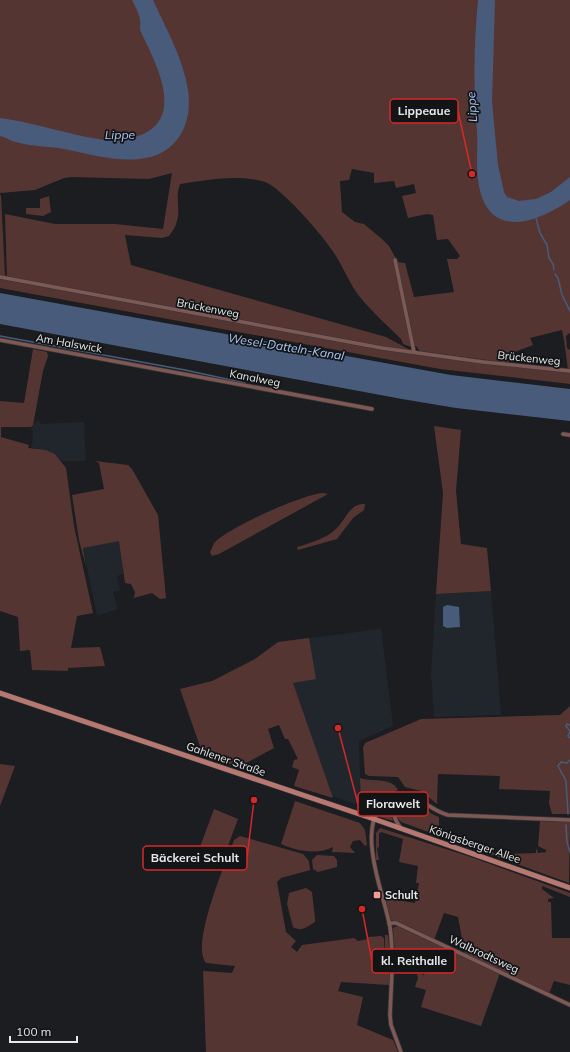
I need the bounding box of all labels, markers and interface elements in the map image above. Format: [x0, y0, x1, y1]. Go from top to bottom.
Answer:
water label: Lippe [463, 91, 480, 123]
callout: Lippeaue [390, 99, 458, 123]
text: Lippeaue [398, 103, 451, 118]
water label: Lippe [105, 127, 136, 142]
street label: Brückenweg [176, 295, 240, 321]
street label: Am Halswick [35, 330, 103, 356]
water label: Wesel-Datteln-Kanal [227, 330, 345, 363]
street label: Brückenweg [497, 348, 561, 368]
street label: Kanalweg [228, 366, 282, 390]
street label: Gahlener Straße [184, 739, 268, 779]
callout: Florawelt [358, 792, 428, 816]
text: Florawelt [366, 796, 420, 811]
street label: Königsberger Allee [428, 822, 522, 866]
callout: Bäckerei Schult [143, 846, 247, 870]
text: Bäckerei Schult [151, 850, 240, 865]
place label: Schult [385, 888, 418, 902]
marker: Schult [372, 890, 382, 900]
street label: Walbrodtsweg [447, 932, 521, 976]
callout: kl. Reithalle [372, 949, 455, 973]
text: kl. Reithalle [381, 953, 447, 968]
scale bar [10, 1018, 77, 1044]
text: 100 m [16, 1024, 51, 1039]

